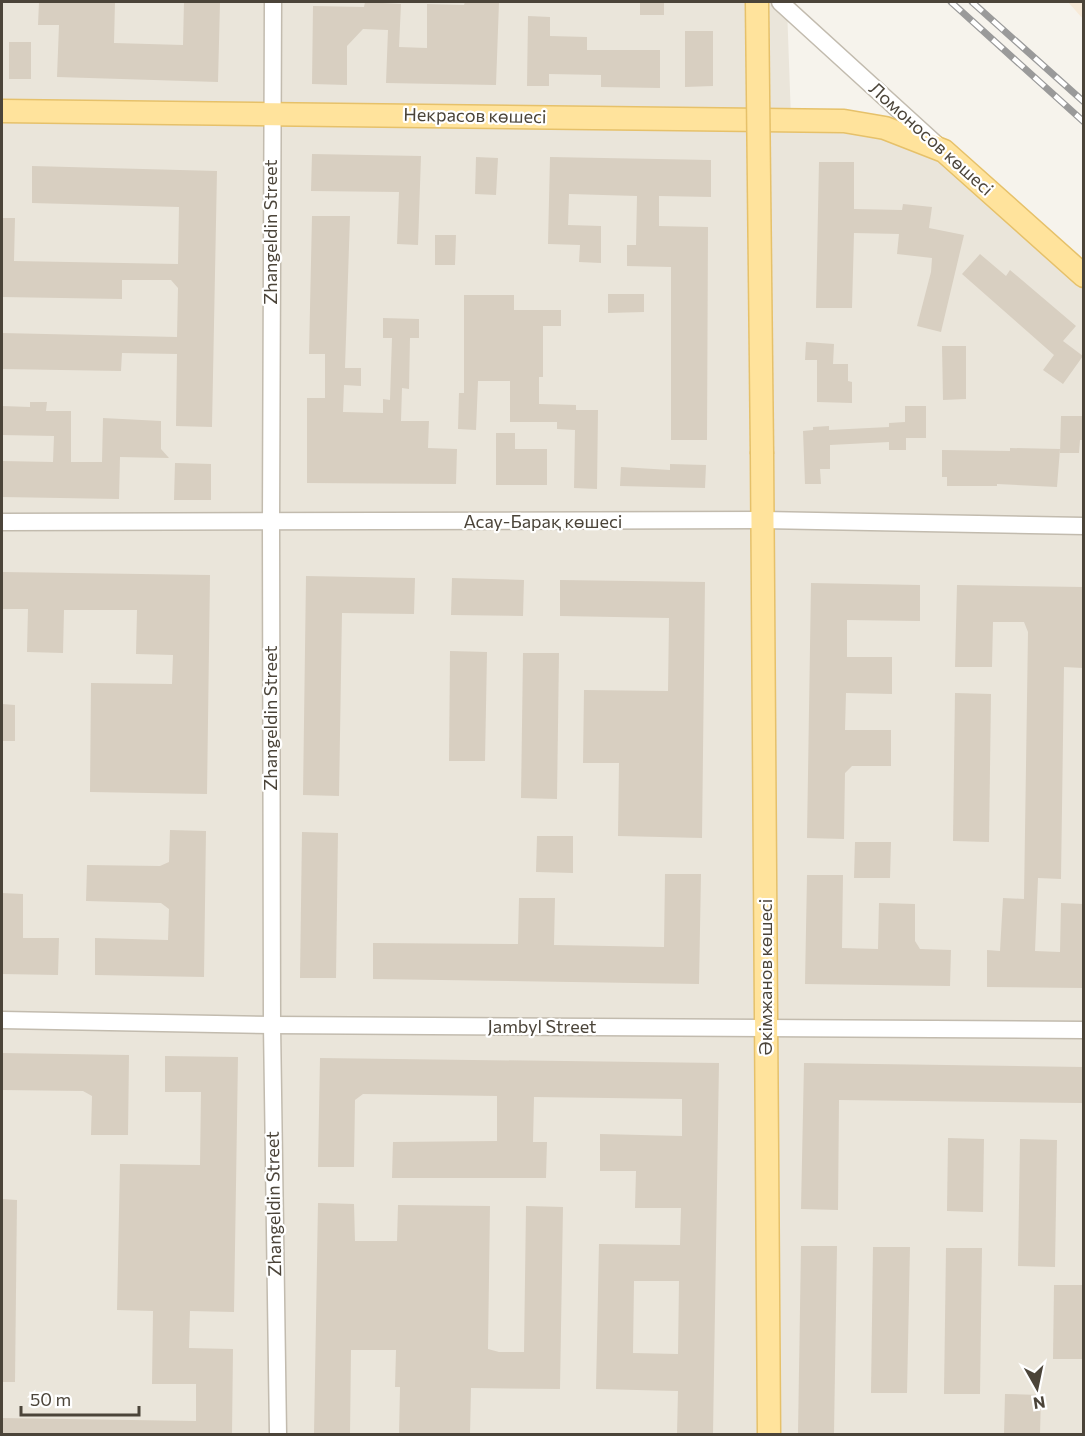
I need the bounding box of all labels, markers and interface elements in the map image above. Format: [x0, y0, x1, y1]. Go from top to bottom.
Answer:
street label: Ломоносов көшесі [865, 77, 998, 200]
street label: Некрасов көшесі [403, 103, 547, 127]
street label: Zhangeldin Street [259, 159, 281, 305]
street label: Асау-Барақ көшесі [464, 510, 622, 532]
street label: Zhangeldin Street [259, 645, 281, 791]
street label: Әкімжанов көшесі [754, 899, 776, 1055]
street label: Jambyl Street [488, 1015, 597, 1037]
street label: Zhangeldin Street [261, 1131, 285, 1277]
north arrow [1007, 1358, 1067, 1418]
scale bar [21, 1379, 140, 1417]
text: 50 m [30, 1388, 71, 1410]
text: N [1032, 1393, 1047, 1414]

